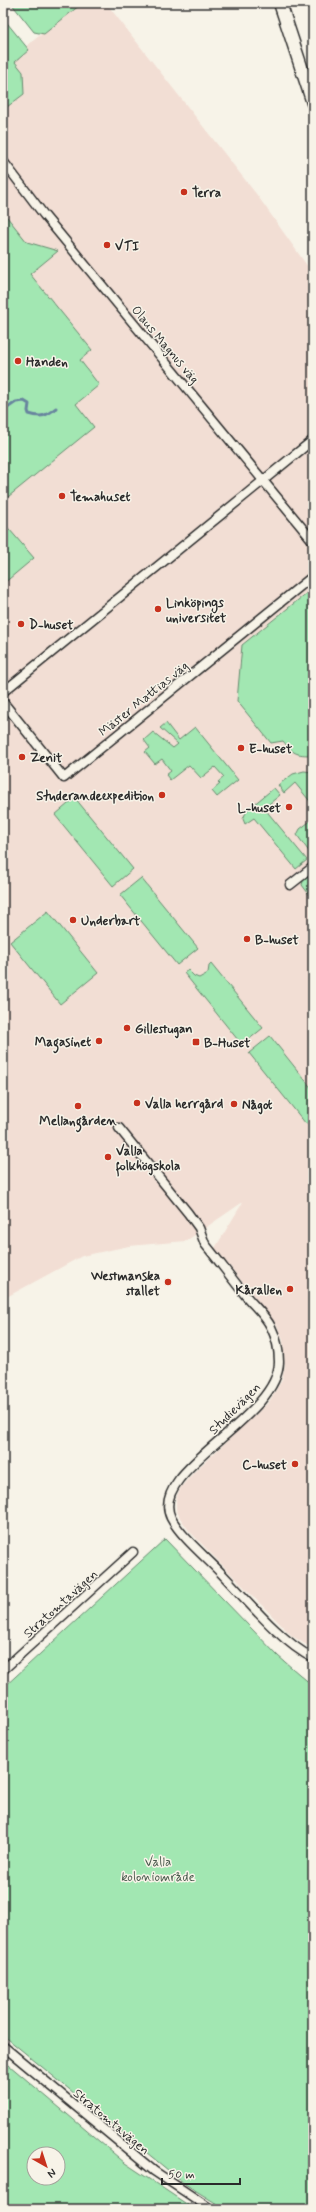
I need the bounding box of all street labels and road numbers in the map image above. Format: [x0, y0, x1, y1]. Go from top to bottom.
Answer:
street label: Olaus Magnus väg [127, 302, 203, 388]
street label: Mäster Mattias väg [95, 658, 192, 741]
street label: Studievägen [205, 1379, 265, 1439]
street label: Stratomtavägen [20, 1566, 102, 1642]
street label: Stratomtavägen [69, 2085, 153, 2159]

